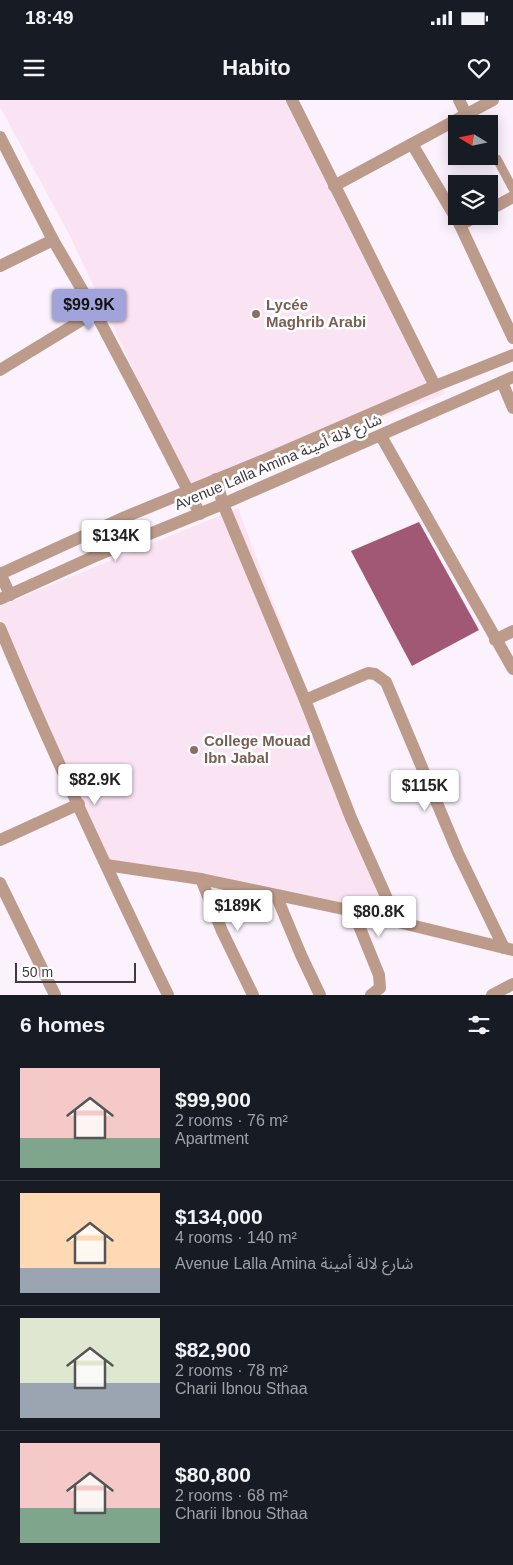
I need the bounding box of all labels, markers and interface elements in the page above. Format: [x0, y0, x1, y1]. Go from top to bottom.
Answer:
text: 18:49 [25, 7, 74, 28]
icon: menu [20, 54, 48, 82]
icon: heart [465, 54, 493, 82]
text: Habito [222, 55, 291, 80]
north arrow [448, 115, 498, 165]
map controls [448, 115, 498, 225]
button: layers [448, 175, 498, 225]
pin: $99.9K [48, 288, 130, 331]
text: $99.9K [63, 296, 115, 313]
place label: Lycée Maghrib Arabi [266, 296, 366, 330]
marker: Lycée Maghrib Arabi [250, 308, 262, 320]
street label: Avenue Lalla Amina شارع لالة أمينة [172, 410, 386, 517]
pin: $134K [81, 520, 151, 562]
text: $134K [92, 527, 140, 544]
place label: College Mouad Ibn Jabal [204, 732, 311, 766]
marker: College Mouad Ibn Jabal [188, 744, 200, 756]
pin: $82.9K [54, 764, 136, 806]
pin: $115K [390, 770, 460, 812]
text: $82.9K [69, 771, 121, 788]
text: $115K [402, 777, 448, 794]
pin: $189K [203, 890, 273, 932]
pin: $80.8K [338, 896, 420, 938]
text: $189K [214, 897, 262, 914]
text: $80.8K [353, 903, 405, 920]
scale bar [15, 960, 136, 983]
text: 50 m [22, 964, 53, 980]
icon: filters [465, 1011, 493, 1039]
text: 6 homes [20, 1013, 105, 1036]
icon: home [60, 1088, 120, 1148]
text: $99,900 [175, 1088, 251, 1111]
text: 2 rooms · 76 m² [175, 1112, 288, 1129]
text: Apartment [175, 1130, 249, 1147]
text: $134,000 [175, 1205, 263, 1228]
icon: home [60, 1213, 120, 1273]
text: 4 rooms · 140 m² [175, 1229, 297, 1246]
text: Avenue Lalla Amina شارع لالة أمينة [175, 1255, 413, 1272]
icon: home [60, 1338, 120, 1398]
text: $82,900 [175, 1338, 251, 1361]
text: 2 rooms · 78 m² [175, 1362, 288, 1379]
text: Charii Ibnou Sthaa [175, 1380, 308, 1397]
icon: home [60, 1463, 120, 1523]
text: $80,800 [175, 1463, 251, 1486]
text: 2 rooms · 68 m² [175, 1487, 288, 1504]
text: Charii Ibnou Sthaa [175, 1505, 308, 1522]

